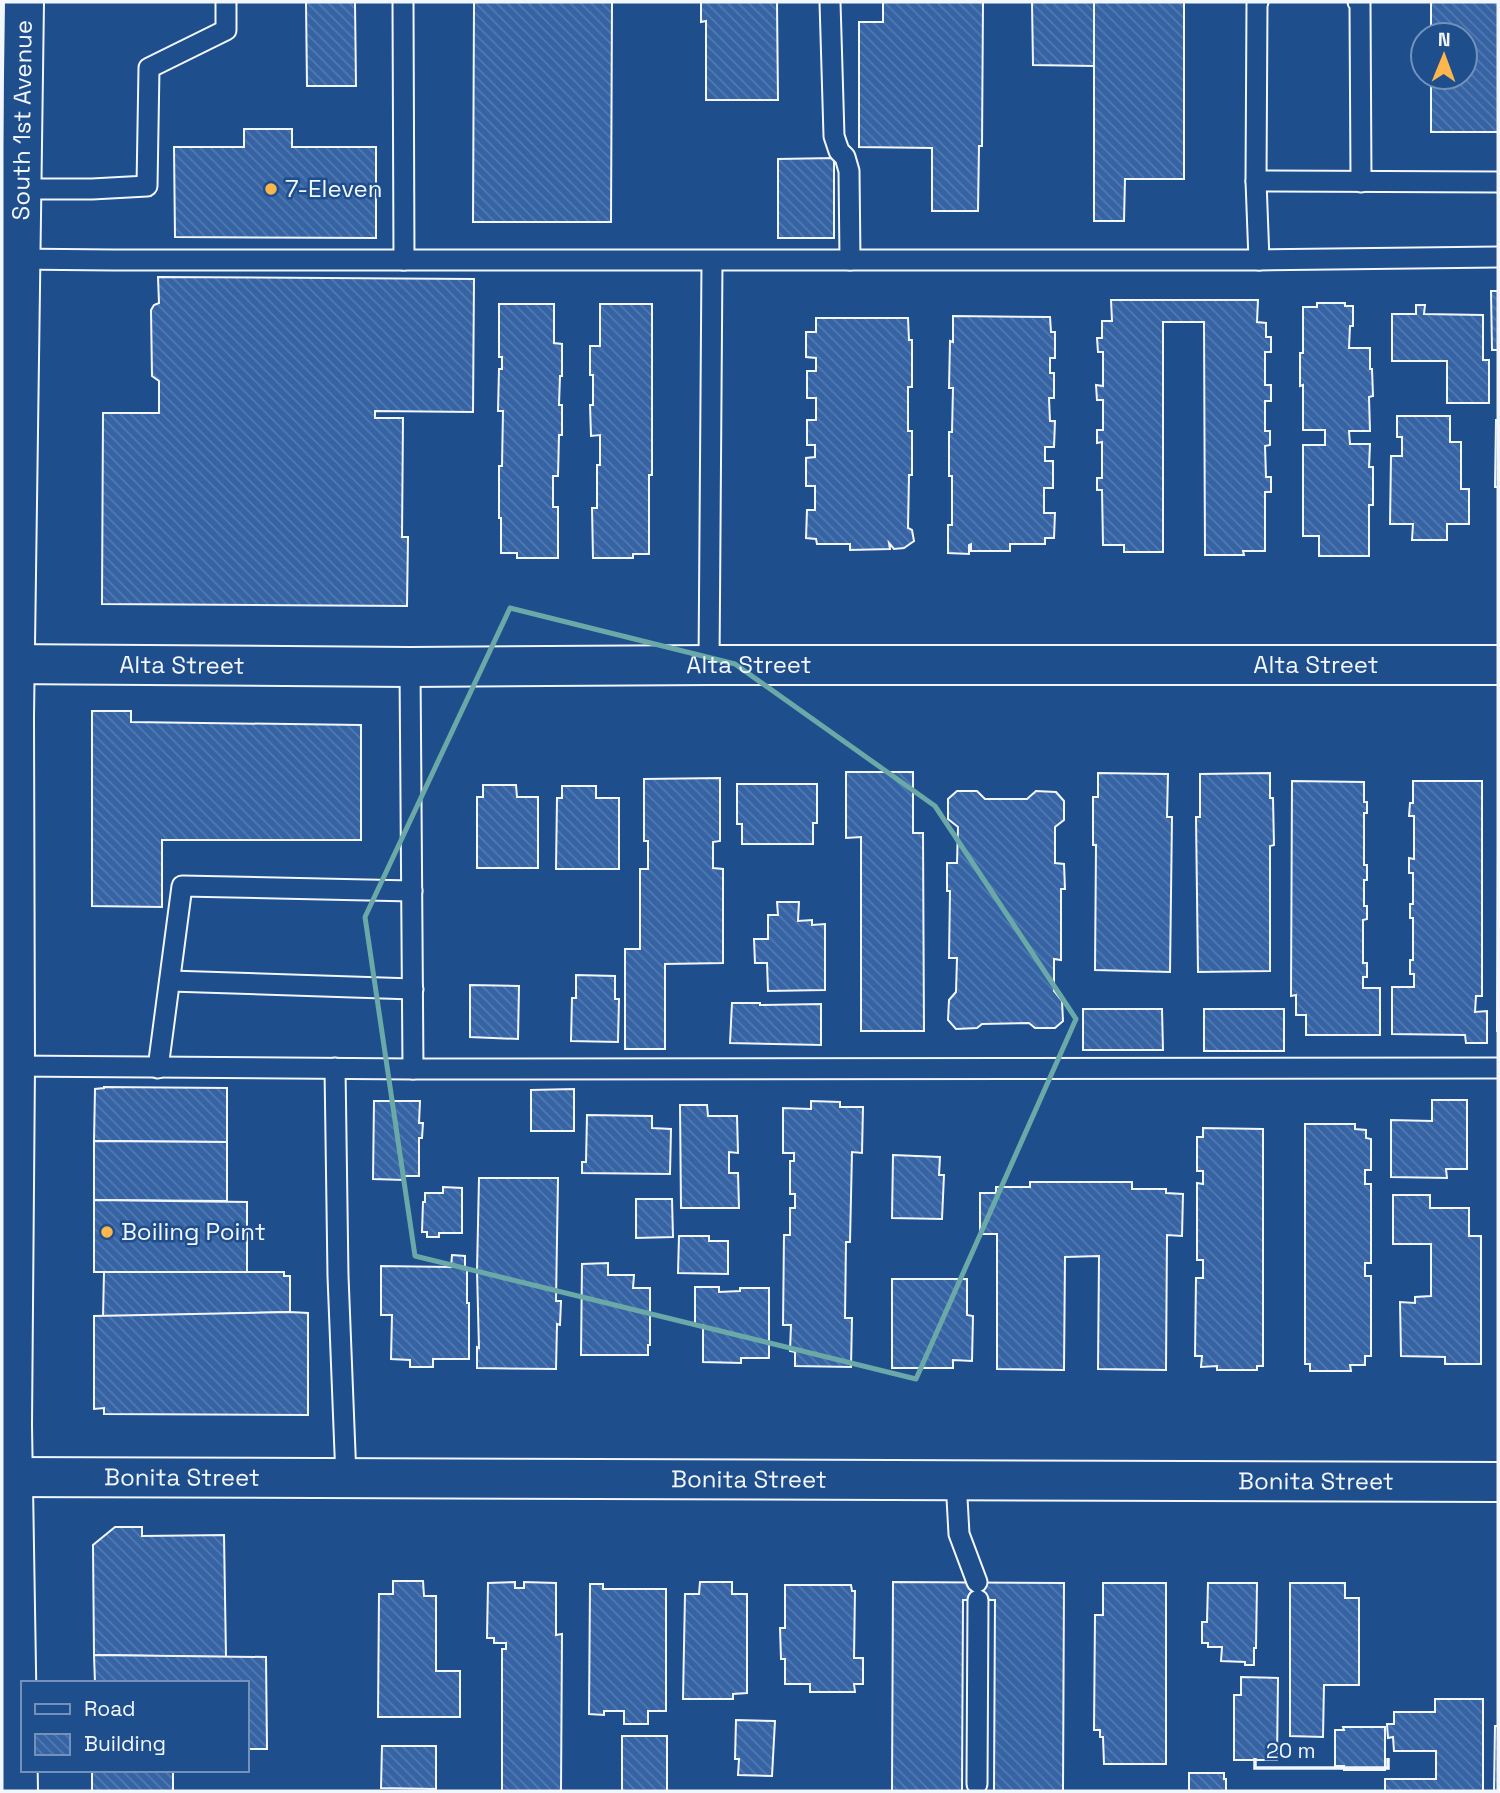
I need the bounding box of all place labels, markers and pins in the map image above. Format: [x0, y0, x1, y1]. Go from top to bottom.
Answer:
place label: 7-Eleven [285, 173, 383, 204]
marker: 7-Eleven [263, 181, 279, 197]
place label: Boiling Point [121, 1216, 266, 1247]
marker: Boiling Point [99, 1224, 115, 1240]

